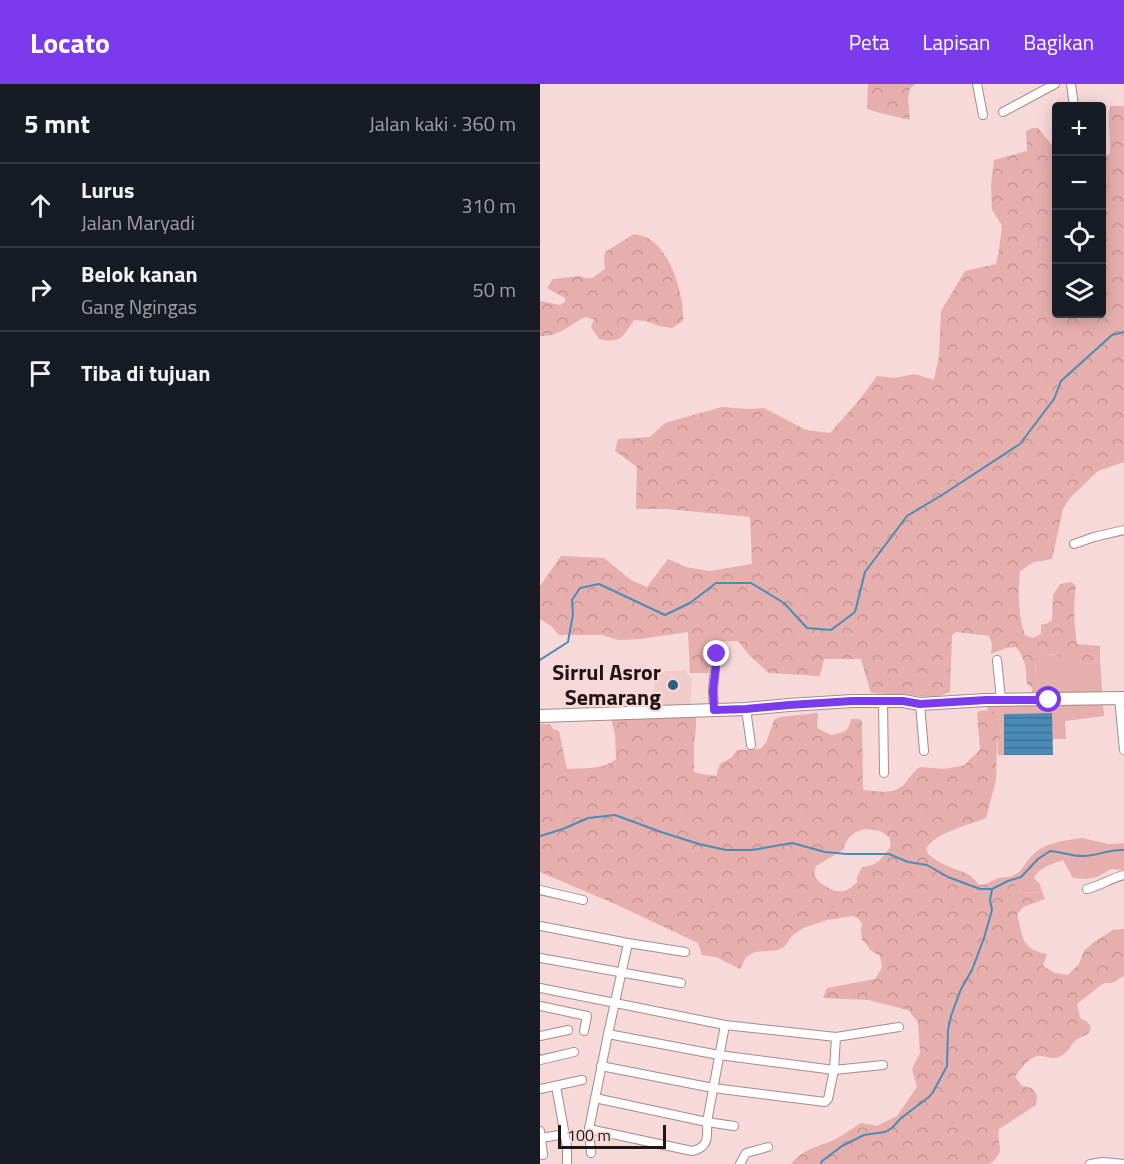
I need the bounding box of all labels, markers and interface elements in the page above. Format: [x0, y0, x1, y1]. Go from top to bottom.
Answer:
text: Locato [30, 21, 110, 64]
text: Peta [849, 26, 890, 58]
text: Lapisan [923, 26, 990, 58]
text: Bagikan [1023, 26, 1094, 58]
map controls [1052, 102, 1106, 318]
button: + [1052, 102, 1106, 156]
text: 5 mnt [24, 104, 90, 143]
text: Jalan kaki · 360 m [369, 108, 516, 139]
button: − [1052, 156, 1106, 210]
text: Lurus [81, 173, 134, 207]
icon: ahead [24, 189, 57, 222]
text: 310 m [461, 190, 516, 221]
text: Jalan Maryadi [81, 207, 195, 238]
button: locate [1052, 210, 1106, 264]
text: Belok kanan [81, 257, 198, 291]
button: layers [1052, 264, 1106, 318]
icon: right [24, 273, 57, 306]
text: 50 m [472, 274, 516, 305]
text: Gang Ngingas [81, 291, 197, 322]
text: Tiba di tujuan [81, 356, 210, 390]
icon: arrive [24, 357, 57, 390]
route end [703, 640, 729, 666]
place label: Sirrul Asror Semarang [552, 655, 661, 714]
marker: Sirrul Asror Semarang [666, 678, 680, 692]
route start [1035, 686, 1061, 712]
scale bar [558, 1122, 666, 1150]
text: 100 m [567, 1123, 611, 1147]

